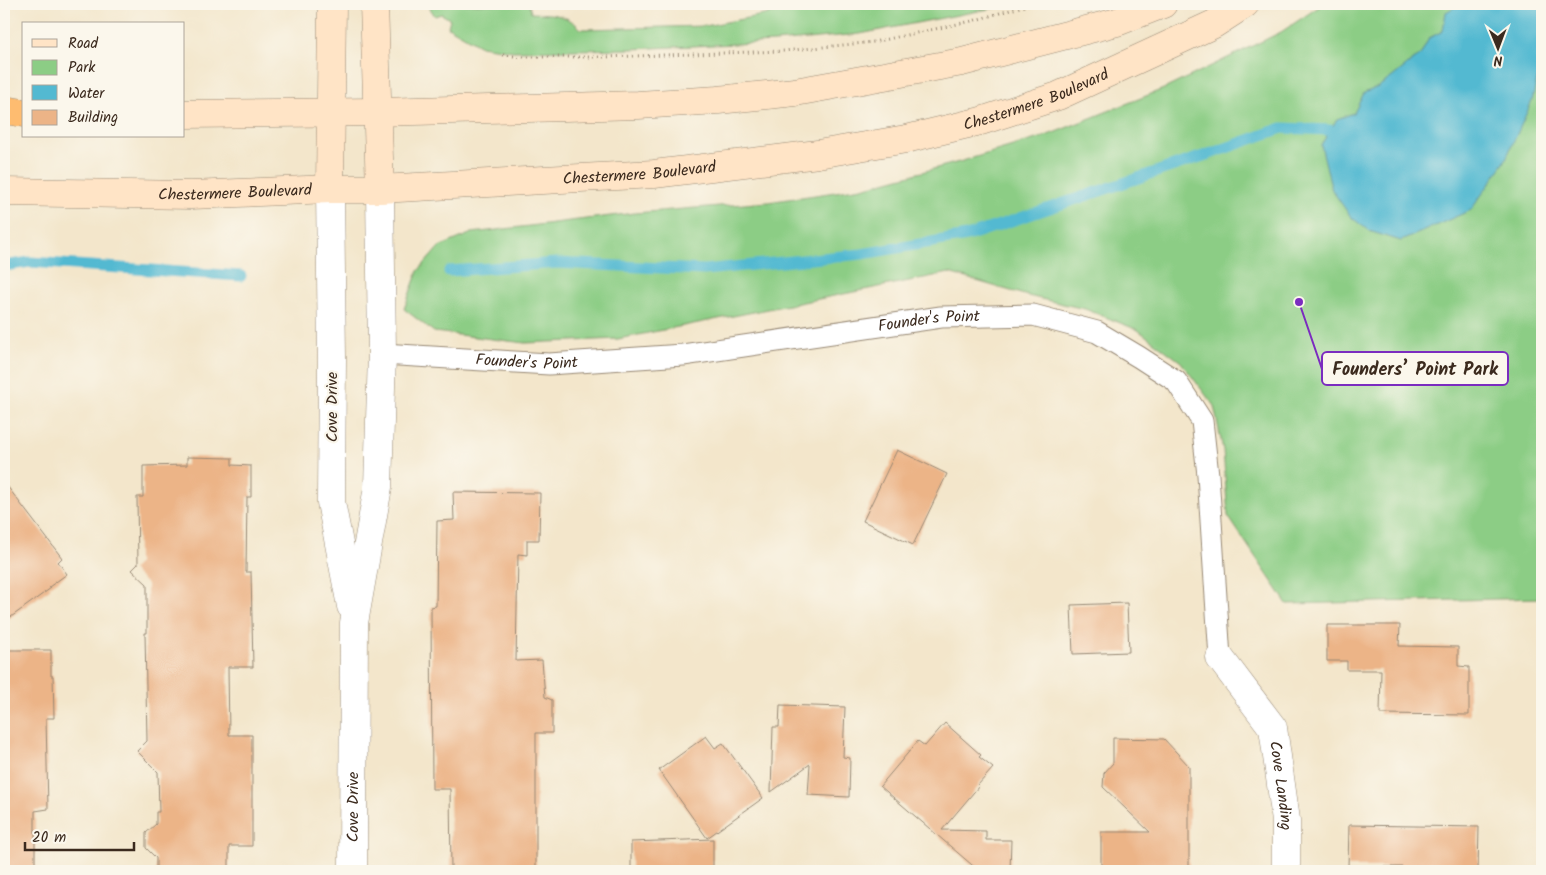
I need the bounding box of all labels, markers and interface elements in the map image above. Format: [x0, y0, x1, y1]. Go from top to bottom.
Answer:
legend [22, 22, 185, 138]
north arrow [1474, 22, 1524, 72]
text: Road [68, 32, 99, 56]
text: N [1493, 49, 1503, 71]
text: Park [68, 56, 96, 80]
street label: Chestermere Boulevard [961, 61, 1114, 137]
text: Water [68, 82, 105, 106]
text: Building [68, 106, 118, 130]
street label: Chestermere Boulevard [562, 154, 718, 191]
street label: Chestermere Boulevard [158, 177, 313, 208]
street label: Founder's Point [876, 304, 981, 339]
street label: Founder's Point [475, 347, 579, 377]
callout: Founders’ Point Park [1322, 352, 1508, 385]
text: Founders’ Point Park [1332, 356, 1499, 385]
street label: Cove Drive [320, 372, 345, 442]
street label: Cove Landing [1262, 739, 1299, 830]
street label: Cove Drive [341, 772, 366, 842]
scale bar [25, 820, 134, 852]
text: 20 m [32, 826, 66, 850]

